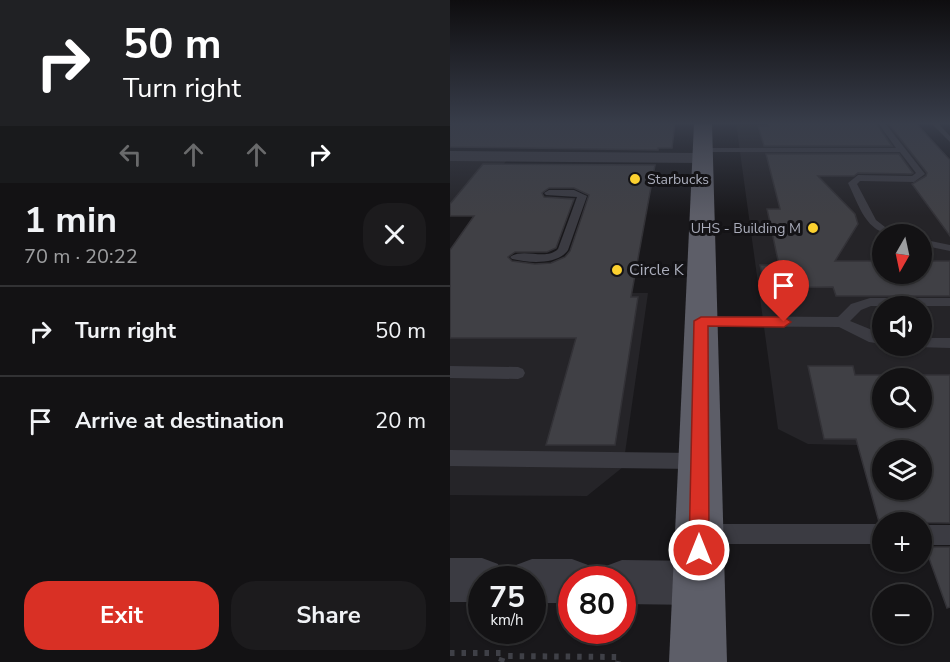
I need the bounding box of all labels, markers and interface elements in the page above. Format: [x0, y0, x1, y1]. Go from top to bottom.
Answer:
text: 50 m [123, 16, 222, 73]
icon: right [24, 24, 102, 102]
text: Turn right [123, 70, 241, 107]
icon: left [114, 138, 147, 171]
icon: ahead [177, 138, 210, 171]
icon: ahead [240, 138, 273, 171]
icon: right [303, 138, 336, 171]
place label: Starbucks [647, 170, 709, 189]
marker: Starbucks [628, 172, 642, 186]
text: 1 min [24, 196, 117, 245]
button: close [363, 203, 426, 266]
place label: UHS - Building M [691, 219, 801, 238]
marker: UHS - Building M [806, 221, 820, 235]
north arrow [872, 224, 932, 284]
map controls [872, 224, 932, 644]
text: 70 m · 20:22 [24, 243, 138, 270]
place label: Circle K [629, 259, 685, 281]
pin [758, 260, 809, 322]
marker: Circle K [610, 263, 624, 277]
icon: arrive [767, 269, 800, 302]
button: sound [872, 296, 932, 356]
icon: right [24, 315, 57, 348]
text: Turn right [75, 316, 176, 346]
text: 50 m [375, 316, 426, 346]
button: search [872, 368, 932, 428]
icon: arrive [24, 405, 57, 438]
text: Arrive at destination [75, 406, 284, 436]
text: 20 m [375, 406, 426, 436]
button: layers [872, 440, 932, 500]
button: + [872, 512, 932, 572]
position arrow [667, 518, 731, 582]
speed limit sign: 80 [558, 566, 636, 644]
text: 75 [489, 577, 525, 618]
button: Exit [24, 581, 219, 650]
button: Share [231, 581, 426, 650]
button: − [872, 584, 932, 644]
text: km/h [490, 610, 524, 630]

